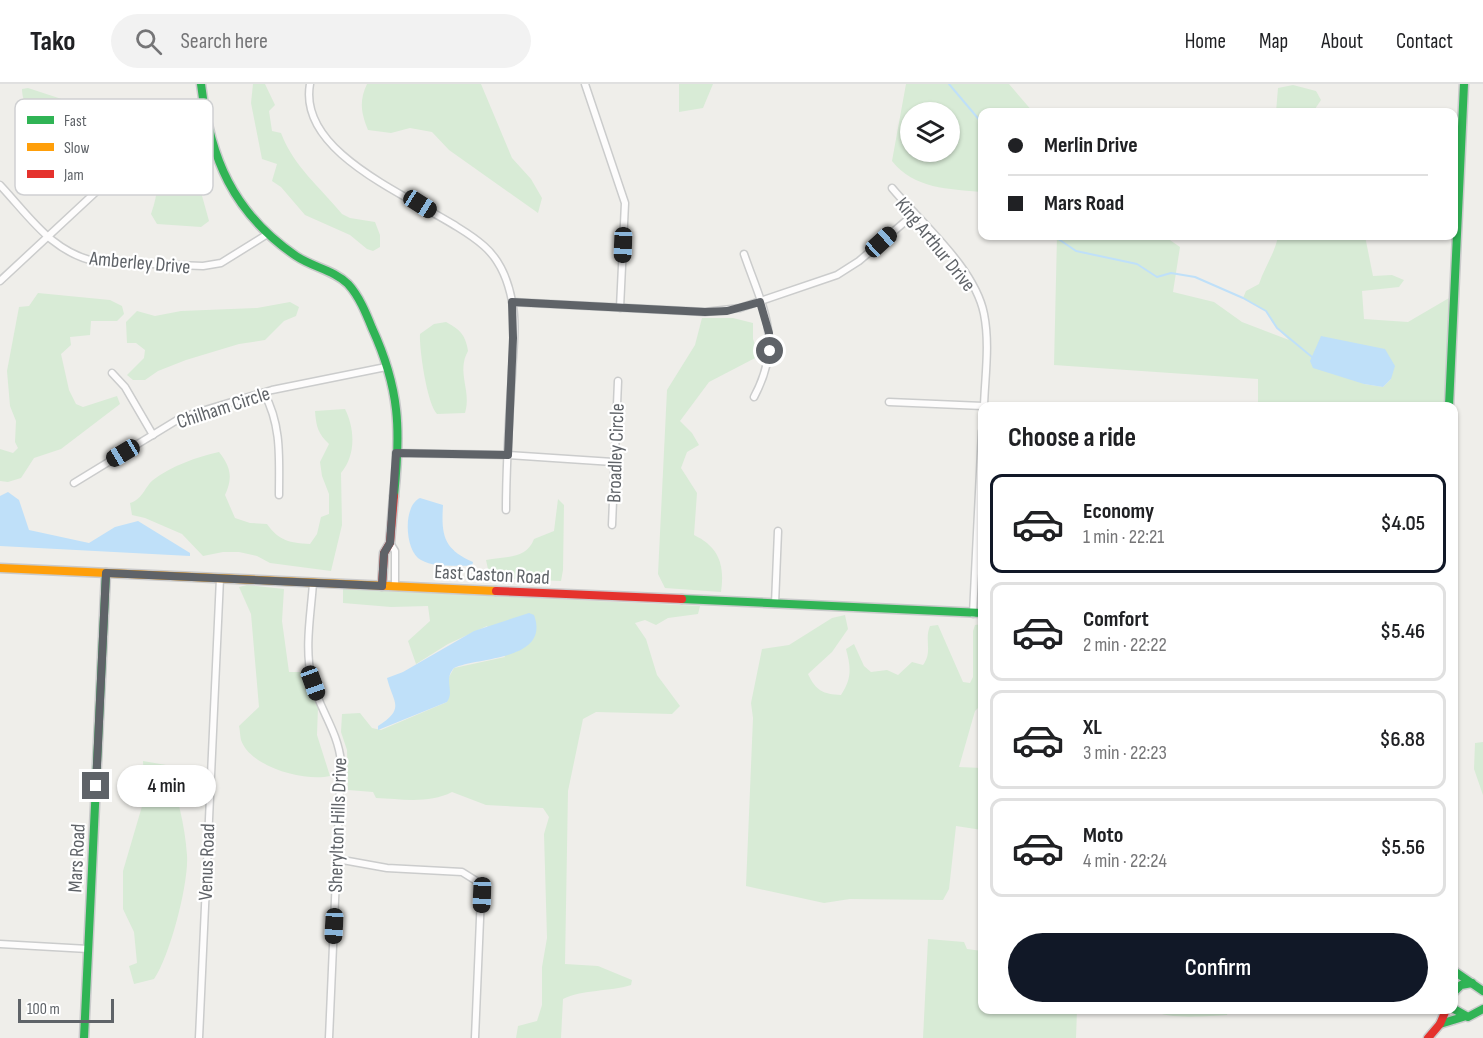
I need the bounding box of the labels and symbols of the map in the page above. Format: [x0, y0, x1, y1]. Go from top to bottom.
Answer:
legend [15, 99, 213, 195]
text: Fast [64, 112, 87, 131]
text: Slow [64, 139, 89, 158]
text: Jam [63, 166, 84, 185]
car [400, 187, 440, 221]
street label: King Arthur Drive [890, 193, 981, 297]
car [862, 223, 900, 261]
car [613, 227, 633, 263]
street label: Amberley Drive [87, 247, 191, 279]
route start [756, 337, 783, 364]
street label: Chilham Circle [174, 382, 273, 434]
street label: Broadley Circle [602, 403, 630, 503]
car [103, 436, 143, 470]
street label: East Caston Road [434, 560, 550, 590]
car [298, 663, 328, 703]
street label: Sherylton Hills Drive [324, 757, 352, 893]
callout: 4 min [117, 765, 216, 807]
route end [82, 772, 109, 799]
street label: Mars Road [63, 823, 91, 893]
street label: Venus Road [194, 823, 220, 901]
car [472, 877, 492, 913]
car [324, 908, 344, 944]
scale bar [18, 996, 114, 1024]

